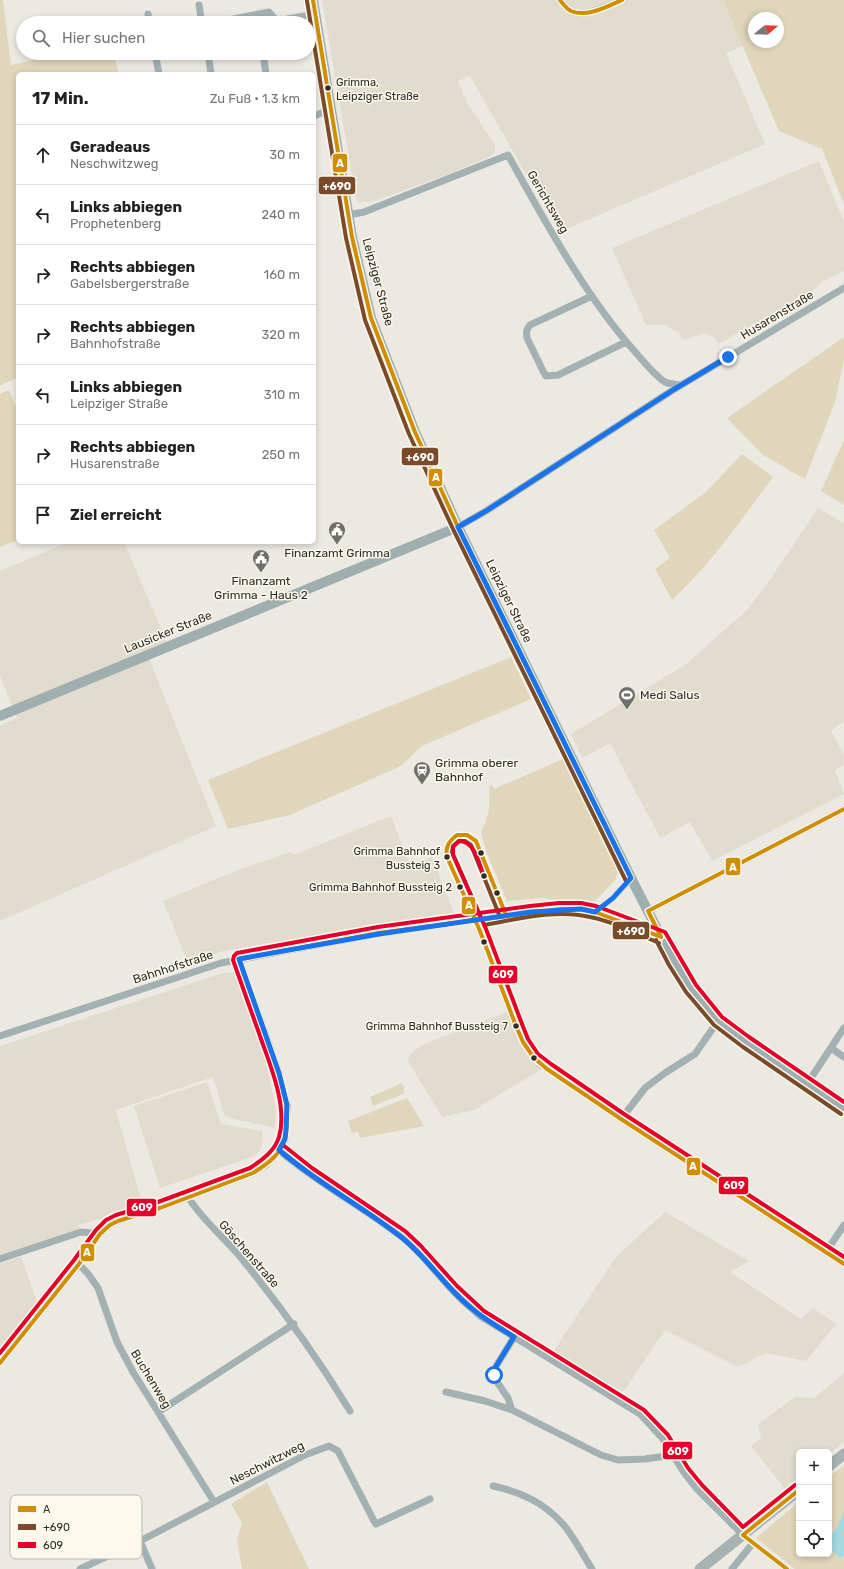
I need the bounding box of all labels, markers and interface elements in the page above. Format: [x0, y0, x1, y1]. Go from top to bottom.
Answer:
north arrow [748, 12, 784, 48]
search box [16, 16, 316, 60]
icon: search [30, 27, 52, 49]
text: Hier suchen [62, 29, 145, 47]
place label: Grimma, Leipziger Straße [336, 76, 419, 103]
marker: Grimma, Leipziger Straße [323, 83, 333, 93]
text: 17 Min. [32, 88, 89, 108]
text: Zu Fuß · 1.3 km [210, 91, 300, 106]
text: Geradeaus [70, 138, 150, 156]
icon: ahead [32, 144, 54, 166]
text: 30 m [269, 147, 300, 162]
line badge: A [332, 153, 348, 173]
text: Neschwitzweg [70, 156, 159, 171]
text: A [336, 157, 344, 170]
street label: Gerichtsweg [524, 168, 572, 236]
line badge: +690 [318, 176, 356, 195]
text: +690 [323, 180, 351, 193]
text: Links abbiegen [70, 198, 182, 216]
icon: left [32, 204, 54, 226]
text: 240 m [261, 207, 300, 222]
text: Prophetenberg [70, 216, 161, 231]
street label: Leipziger Straße [360, 236, 397, 328]
text: Rechts abbiegen [70, 258, 195, 276]
icon: right [32, 264, 54, 286]
text: 160 m [264, 267, 300, 282]
text: Gabelsbergerstraße [70, 276, 189, 291]
street label: Husarenstraße [738, 288, 816, 342]
text: Rechts abbiegen [70, 318, 195, 336]
icon: right [32, 324, 54, 346]
text: 320 m [262, 327, 300, 342]
text: Bahnhofstraße [70, 336, 161, 351]
route end [719, 348, 737, 366]
text: Links abbiegen [70, 378, 182, 396]
icon: left [32, 384, 54, 406]
text: 310 m [264, 387, 300, 402]
text: Leipziger Straße [70, 396, 168, 411]
text: Rechts abbiegen [70, 438, 195, 456]
icon: right [32, 444, 54, 466]
text: 250 m [262, 447, 300, 462]
line badge: +690 [401, 447, 439, 466]
text: +690 [406, 451, 434, 464]
text: Husarenstraße [70, 456, 160, 471]
line badge: A [428, 468, 443, 487]
text: A [432, 471, 440, 484]
icon: arrive [32, 504, 54, 526]
text: Ziel erreicht [70, 506, 162, 524]
public building icon: Finanzamt Grimma [327, 520, 347, 545]
place label: Finanzamt Grimma [284, 546, 390, 560]
public building icon: Finanzamt Grimma - Haus 2 [251, 548, 271, 573]
street label: Leipziger Straße [483, 557, 535, 645]
place label: Finanzamt Grimma - Haus 2 [214, 574, 308, 602]
street label: Lausicker Straße [122, 608, 214, 656]
sports icon: Medi Salus [617, 685, 637, 710]
place label: Medi Salus [640, 688, 700, 702]
place label: Grimma oberer Bahnhof [435, 756, 518, 784]
station icon: Grimma oberer Bahnhof [412, 760, 432, 785]
place label: Grimma Bahnhof Bussteig 3 [353, 845, 441, 872]
unlabelled marker [476, 848, 486, 858]
marker: Grimma Bahnhof Bussteig 3 [442, 852, 452, 862]
line badge: A [725, 857, 741, 876]
text: A [729, 861, 737, 874]
unlabelled marker [479, 871, 489, 881]
place label: Grimma Bahnhof Bussteig 2 [309, 881, 452, 894]
marker: Grimma Bahnhof Bussteig 2 [455, 882, 465, 892]
unlabelled marker [492, 888, 502, 898]
line badge: A [461, 896, 476, 915]
text: A [465, 899, 473, 912]
line badge: +690 [612, 921, 650, 940]
text: +690 [617, 925, 645, 938]
unlabelled marker [479, 937, 489, 947]
street label: Bahnhofstraße [131, 947, 215, 987]
line badge: 609 [488, 965, 518, 984]
text: 609 [492, 968, 514, 981]
place label: Grimma Bahnhof Bussteig 7 [366, 1020, 508, 1033]
marker: Grimma Bahnhof Bussteig 7 [511, 1021, 521, 1031]
unlabelled marker [529, 1053, 539, 1063]
line badge: A [686, 1157, 701, 1176]
text: A [689, 1160, 697, 1173]
line badge: 609 [718, 1176, 749, 1195]
text: 609 [723, 1179, 745, 1192]
line badge: 609 [126, 1198, 157, 1217]
text: 609 [131, 1201, 153, 1214]
street label: Göschenstraße [216, 1217, 282, 1291]
line badge: A [80, 1243, 95, 1262]
text: A [83, 1246, 91, 1259]
street label: Buchenweg [128, 1347, 174, 1411]
route start [485, 1366, 503, 1384]
street label: Neschwitzweg [227, 1438, 307, 1488]
line badge: 609 [662, 1441, 693, 1460]
text: 609 [667, 1445, 689, 1458]
map controls [796, 1449, 832, 1557]
button: + [796, 1449, 832, 1485]
button: − [796, 1485, 832, 1521]
legend [10, 1495, 142, 1559]
text: A [43, 1503, 51, 1516]
text: +690 [43, 1521, 70, 1534]
button: locate [796, 1521, 832, 1557]
text: 609 [43, 1539, 63, 1552]

